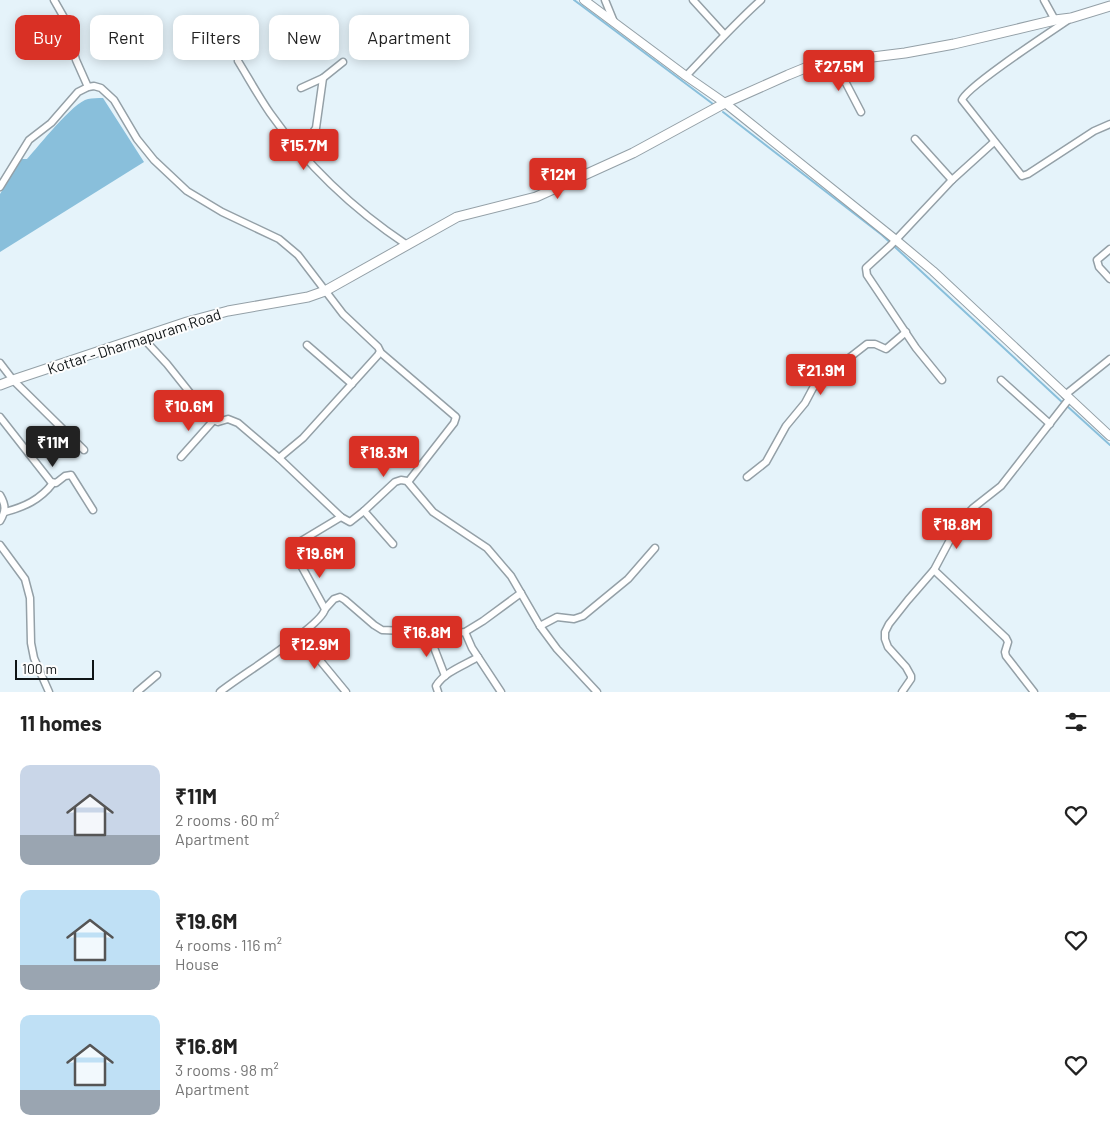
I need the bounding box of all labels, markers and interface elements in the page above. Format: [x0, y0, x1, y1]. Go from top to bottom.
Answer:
chip: Buy [15, 15, 80, 60]
chip: Rent [90, 15, 163, 60]
chip: Filters [173, 15, 259, 60]
chip: New [269, 15, 339, 60]
chip: Apartment [349, 15, 469, 60]
pin: ₹27.5M [798, 49, 880, 92]
text: ₹27.5M [814, 56, 864, 75]
pin: ₹15.7M [263, 128, 345, 171]
text: ₹15.7M [280, 135, 328, 154]
pin: ₹12M [528, 158, 588, 200]
text: ₹12M [540, 164, 576, 183]
street label: Kottar - Dharmapuram Road [45, 304, 223, 378]
pin: ₹21.9M [780, 354, 862, 396]
text: ₹21.9M [797, 360, 845, 379]
pin: ₹10.6M [148, 390, 230, 432]
text: ₹10.6M [165, 396, 213, 415]
pin: ₹11M [23, 426, 83, 468]
text: ₹11M [37, 432, 69, 451]
pin: ₹18.3M [343, 436, 425, 478]
text: ₹18.3M [360, 442, 408, 461]
pin: ₹18.8M [916, 508, 998, 550]
text: ₹18.8M [933, 514, 981, 533]
pin: ₹19.6M [279, 536, 361, 579]
text: ₹19.6M [296, 543, 344, 562]
pin: ₹16.8M [386, 616, 468, 658]
text: ₹16.8M [403, 622, 451, 641]
pin: ₹12.9M [274, 628, 356, 670]
text: ₹12.9M [291, 634, 339, 653]
scale bar [15, 657, 94, 680]
text: 100 m [22, 660, 57, 677]
icon: filters [1062, 708, 1090, 736]
text: 11 homes [20, 710, 102, 735]
text: ₹11M [175, 783, 217, 808]
icon: home [60, 785, 120, 845]
icon: heart [1062, 801, 1090, 829]
text: 2 rooms · 60 m² [175, 810, 280, 829]
text: Apartment [175, 829, 250, 848]
text: ₹19.6M [175, 908, 238, 933]
icon: home [60, 910, 120, 970]
icon: heart [1062, 926, 1090, 954]
text: 4 rooms · 116 m² [175, 935, 282, 954]
text: House [175, 954, 219, 973]
text: ₹16.8M [175, 1033, 238, 1058]
icon: home [60, 1035, 120, 1095]
icon: heart [1062, 1051, 1090, 1079]
text: 3 rooms · 98 m² [175, 1060, 279, 1079]
text: Apartment [175, 1079, 250, 1098]

